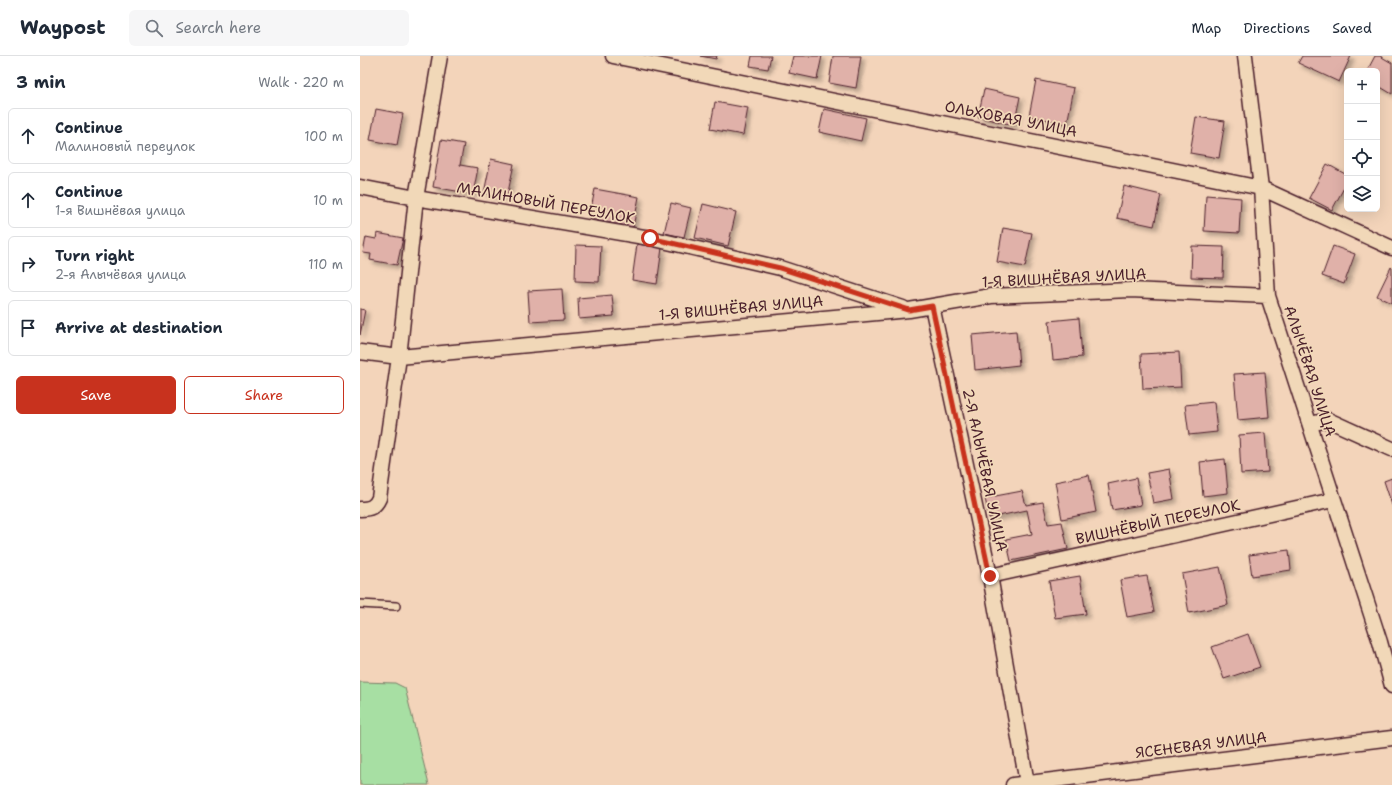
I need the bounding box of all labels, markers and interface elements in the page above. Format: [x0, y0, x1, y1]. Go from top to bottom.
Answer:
search box [129, 10, 409, 46]
text: Waypost [20, 15, 105, 40]
icon: search [143, 17, 165, 39]
text: Search here [175, 18, 261, 38]
text: Map [1192, 19, 1222, 37]
text: Directions [1244, 19, 1310, 37]
text: Saved [1332, 19, 1372, 37]
map controls [1344, 68, 1380, 212]
button: + [1344, 68, 1380, 104]
text: 3 min [16, 71, 66, 93]
text: Walk · 220 m [258, 74, 344, 91]
street label: ОЛЬХОВАЯ УЛИЦА [943, 96, 1079, 142]
button: − [1344, 104, 1380, 140]
text: Continue [55, 118, 123, 138]
icon: ahead [17, 125, 39, 147]
text: 100 m [304, 128, 343, 145]
text: Малиновый переулок [55, 138, 195, 155]
button: locate [1344, 140, 1380, 176]
street label: МАЛИНОВЫЙ ПЕРЕУЛОК [455, 176, 637, 229]
button: layers [1344, 176, 1380, 212]
text: Continue [55, 182, 123, 202]
icon: ahead [17, 189, 39, 211]
text: 10 m [313, 192, 343, 209]
text: 1-я Вишнёвая улица [55, 202, 185, 219]
route start [641, 229, 659, 247]
text: Turn right [55, 246, 135, 266]
icon: right [17, 253, 39, 275]
text: 110 m [308, 256, 343, 273]
street label: 1-Я ВИШНЁВАЯ УЛИЦА [981, 264, 1147, 292]
text: 2-я Алычёвая улица [55, 266, 186, 283]
street label: 1-Я ВИШНЁВАЯ УЛИЦА [658, 291, 824, 325]
street label: АЛЫЧЁВАЯ УЛИЦА [1279, 303, 1341, 439]
icon: arrive [17, 317, 39, 339]
text: Arrive at destination [55, 318, 223, 338]
button: Save [16, 376, 176, 414]
button: Share [184, 376, 344, 414]
street label: 2-Я АЛЫЧЁВАЯ УЛИЦА [958, 387, 1012, 553]
street label: ВИШНЁВЫЙ ПЕРЕУЛОК [1074, 494, 1242, 549]
route end [981, 567, 999, 585]
street label: ЯСЕНЕВАЯ УЛИЦА [1134, 727, 1268, 763]

